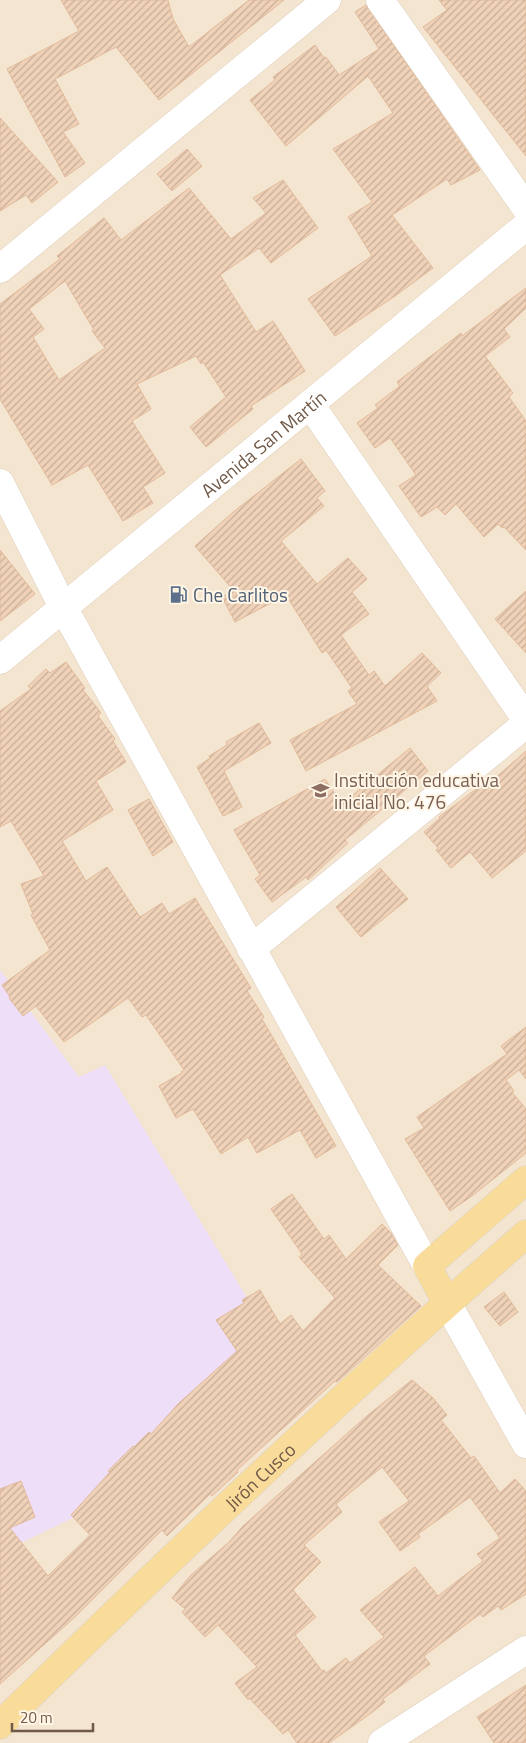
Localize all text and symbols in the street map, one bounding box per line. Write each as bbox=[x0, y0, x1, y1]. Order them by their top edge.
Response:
street label: Avenida San Martín bbox=[194, 382, 332, 504]
place label: Che Carlitos bbox=[193, 580, 288, 609]
fuel station icon: Che Carlitos bbox=[169, 584, 189, 604]
place label: Institución educativa inicial No. 476 bbox=[334, 765, 500, 816]
school or university icon: Institución educativa inicial No. 476 bbox=[310, 780, 330, 800]
street label: Jirón Cusco bbox=[218, 1435, 301, 1516]
scale bar bbox=[12, 1700, 94, 1732]
text: 20 m bbox=[20, 1706, 53, 1729]

